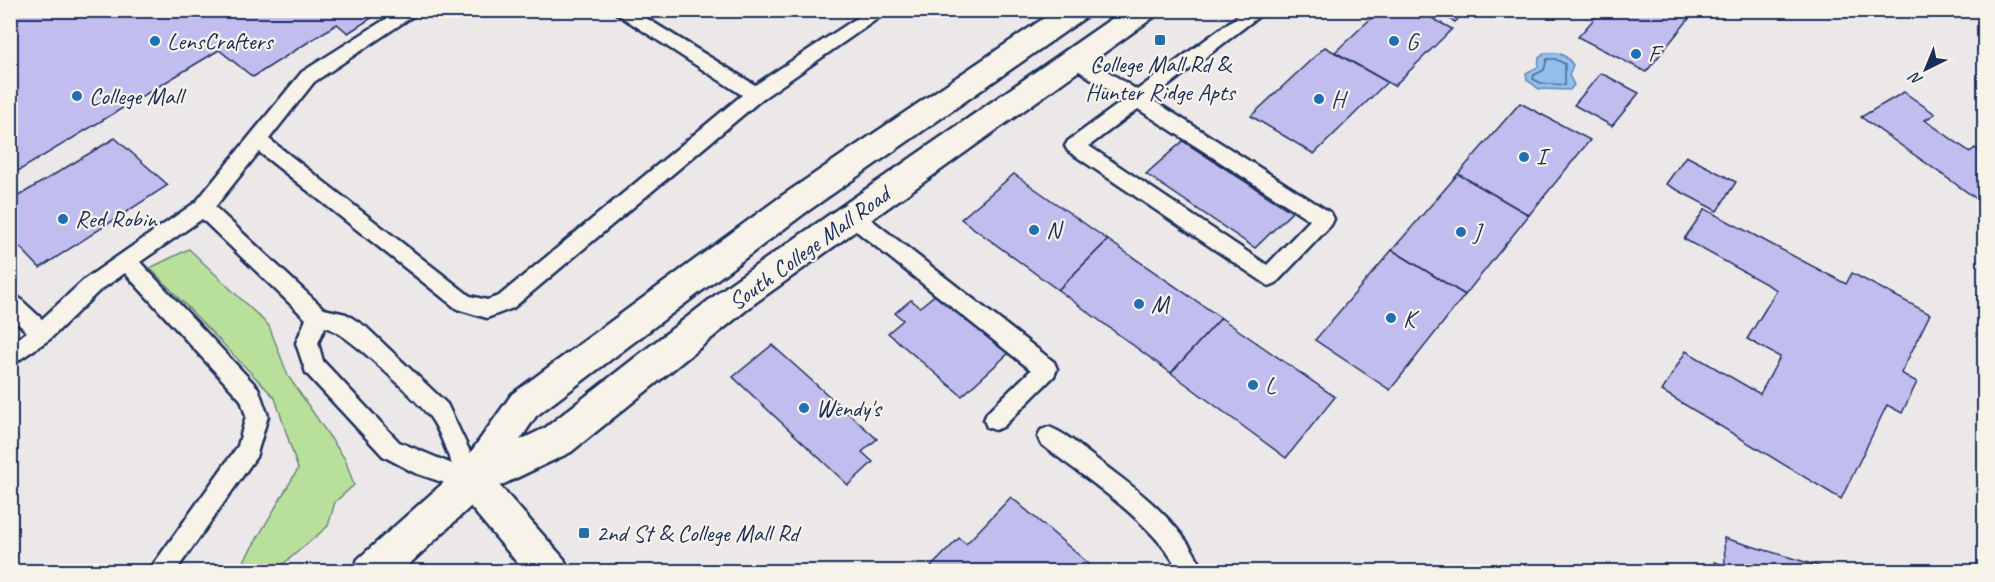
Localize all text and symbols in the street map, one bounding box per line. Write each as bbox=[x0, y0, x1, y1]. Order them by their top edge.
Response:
place label: LensCrafters bbox=[167, 26, 274, 56]
place label: G bbox=[1406, 26, 1420, 56]
marker: College Mall Rd & Hunter Ridge Apts bbox=[1153, 33, 1167, 47]
marker: LensCrafters bbox=[148, 34, 162, 48]
marker: G bbox=[1387, 34, 1401, 48]
place label: F bbox=[1648, 39, 1664, 69]
north arrow bbox=[1896, 39, 1956, 99]
marker: F bbox=[1629, 47, 1643, 61]
place label: College Mall Rd & Hunter Ridge Apts bbox=[1085, 49, 1237, 107]
text: N bbox=[1904, 66, 1927, 90]
place label: College Mall bbox=[89, 81, 187, 111]
place label: H bbox=[1331, 84, 1349, 114]
marker: College Mall bbox=[70, 89, 84, 103]
marker: H bbox=[1312, 92, 1326, 106]
place label: I bbox=[1536, 142, 1551, 172]
marker: I bbox=[1517, 150, 1531, 164]
street label: South College Mall Road bbox=[723, 177, 898, 317]
place label: Red Robin bbox=[75, 204, 158, 234]
marker: Red Robin bbox=[56, 212, 70, 226]
place label: N bbox=[1046, 215, 1064, 245]
place label: J bbox=[1472, 217, 1484, 247]
marker: N bbox=[1027, 223, 1041, 237]
marker: J bbox=[1454, 225, 1468, 239]
place label: M bbox=[1151, 289, 1171, 319]
marker: M bbox=[1132, 297, 1146, 311]
place label: K bbox=[1403, 303, 1420, 333]
marker: K bbox=[1384, 311, 1398, 325]
place label: L bbox=[1265, 370, 1276, 400]
marker: L bbox=[1246, 378, 1260, 392]
place label: Wendy's bbox=[816, 393, 884, 423]
marker: Wendy's bbox=[797, 401, 811, 415]
place label: 2nd St & College Mall Rd bbox=[596, 518, 802, 548]
marker: 2nd St & College Mall Rd bbox=[577, 526, 591, 540]

